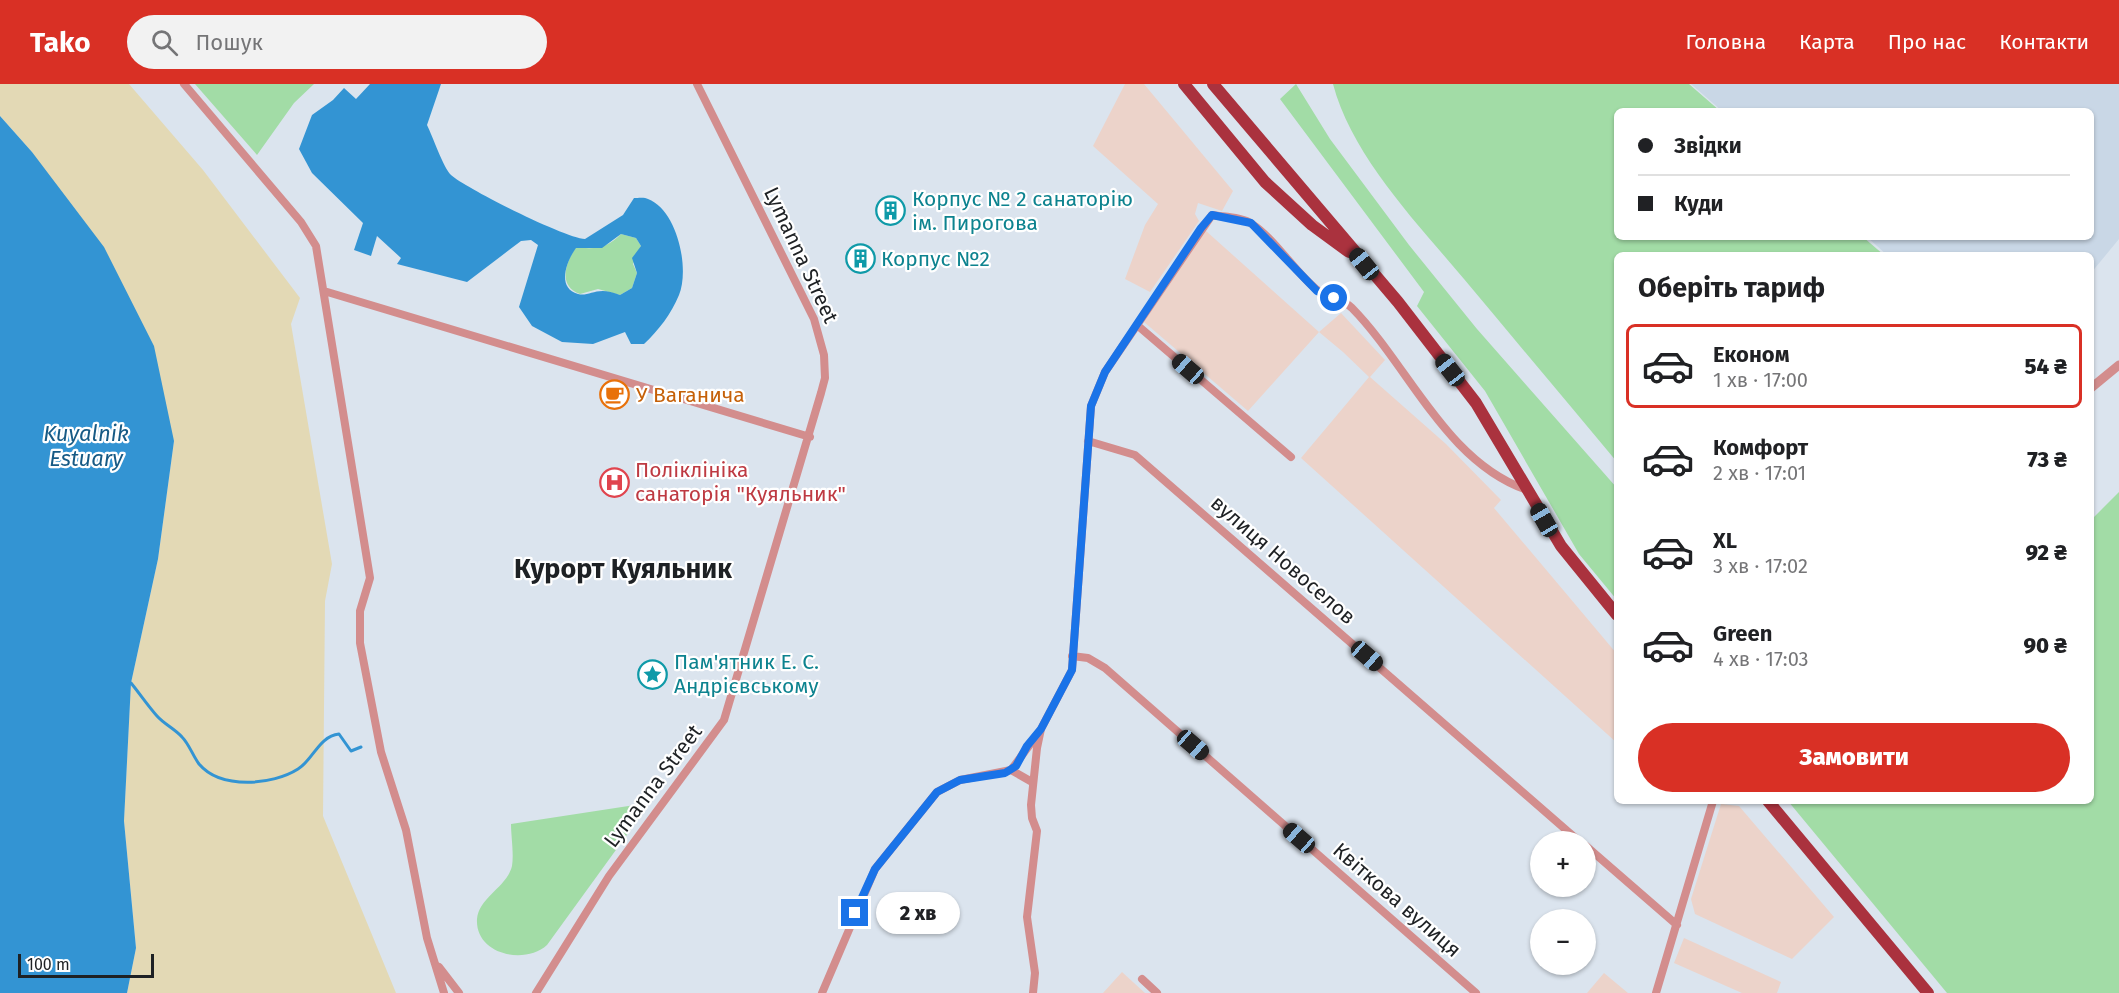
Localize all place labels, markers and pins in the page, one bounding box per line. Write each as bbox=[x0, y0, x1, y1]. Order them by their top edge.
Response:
place label: Корпус № 2 санаторію ім. Пирогова bbox=[912, 186, 1133, 236]
building icon: Корпус № 2 санаторію ім. Пирогова bbox=[875, 195, 907, 227]
building icon: Корпус №2 bbox=[844, 243, 876, 275]
place label: Корпус №2 bbox=[881, 246, 990, 272]
cafe icon: У Ваганича bbox=[599, 379, 631, 411]
place label: У Ваганича bbox=[636, 382, 745, 408]
place label: Поліклініка санаторія "Куяльник" bbox=[635, 457, 846, 507]
hospital icon: Поліклініка санаторія "Куяльник" bbox=[598, 466, 630, 498]
place label: Пам'ятник Е. С. Андрієвському bbox=[674, 649, 819, 699]
place icon: Пам'ятник Е. С. Андрієвському bbox=[637, 658, 669, 690]

